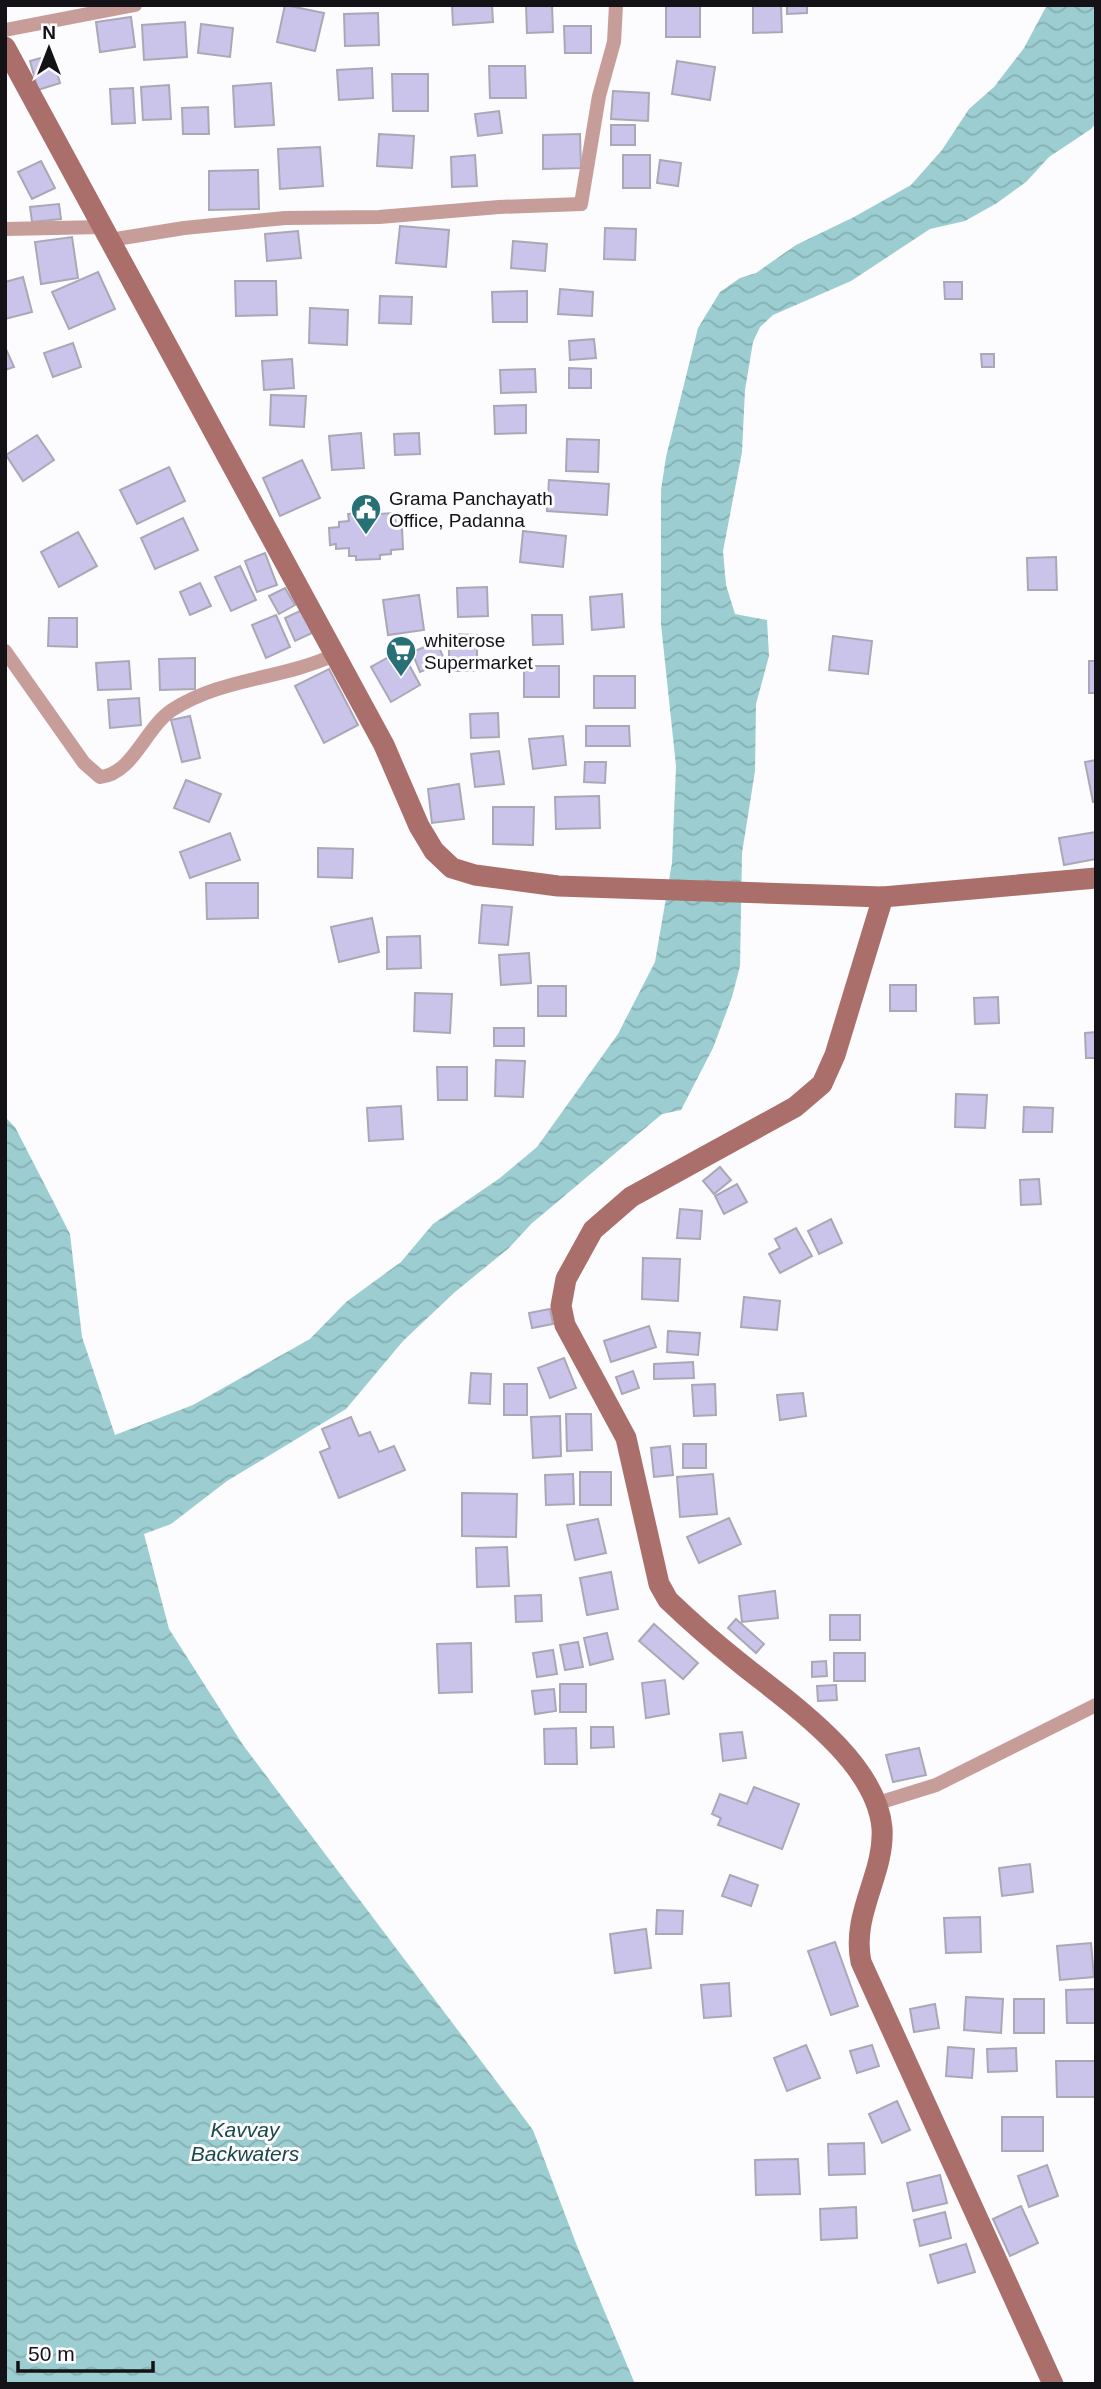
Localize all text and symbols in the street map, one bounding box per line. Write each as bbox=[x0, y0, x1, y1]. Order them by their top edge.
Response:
north arrow bbox=[14, 14, 84, 84]
text: N bbox=[42, 22, 56, 43]
place label: Grama Panchayath Office, Padanna bbox=[389, 488, 553, 531]
public building icon: Grama Panchayath Office, Padanna bbox=[349, 492, 383, 536]
place label: whiterose Supermarket bbox=[423, 630, 533, 673]
supermarket icon: whiterose Supermarket bbox=[384, 634, 418, 678]
water label: Kavvay Backwaters bbox=[191, 2118, 300, 2165]
scale bar bbox=[18, 2330, 152, 2374]
text: 50 m bbox=[28, 2342, 75, 2365]

